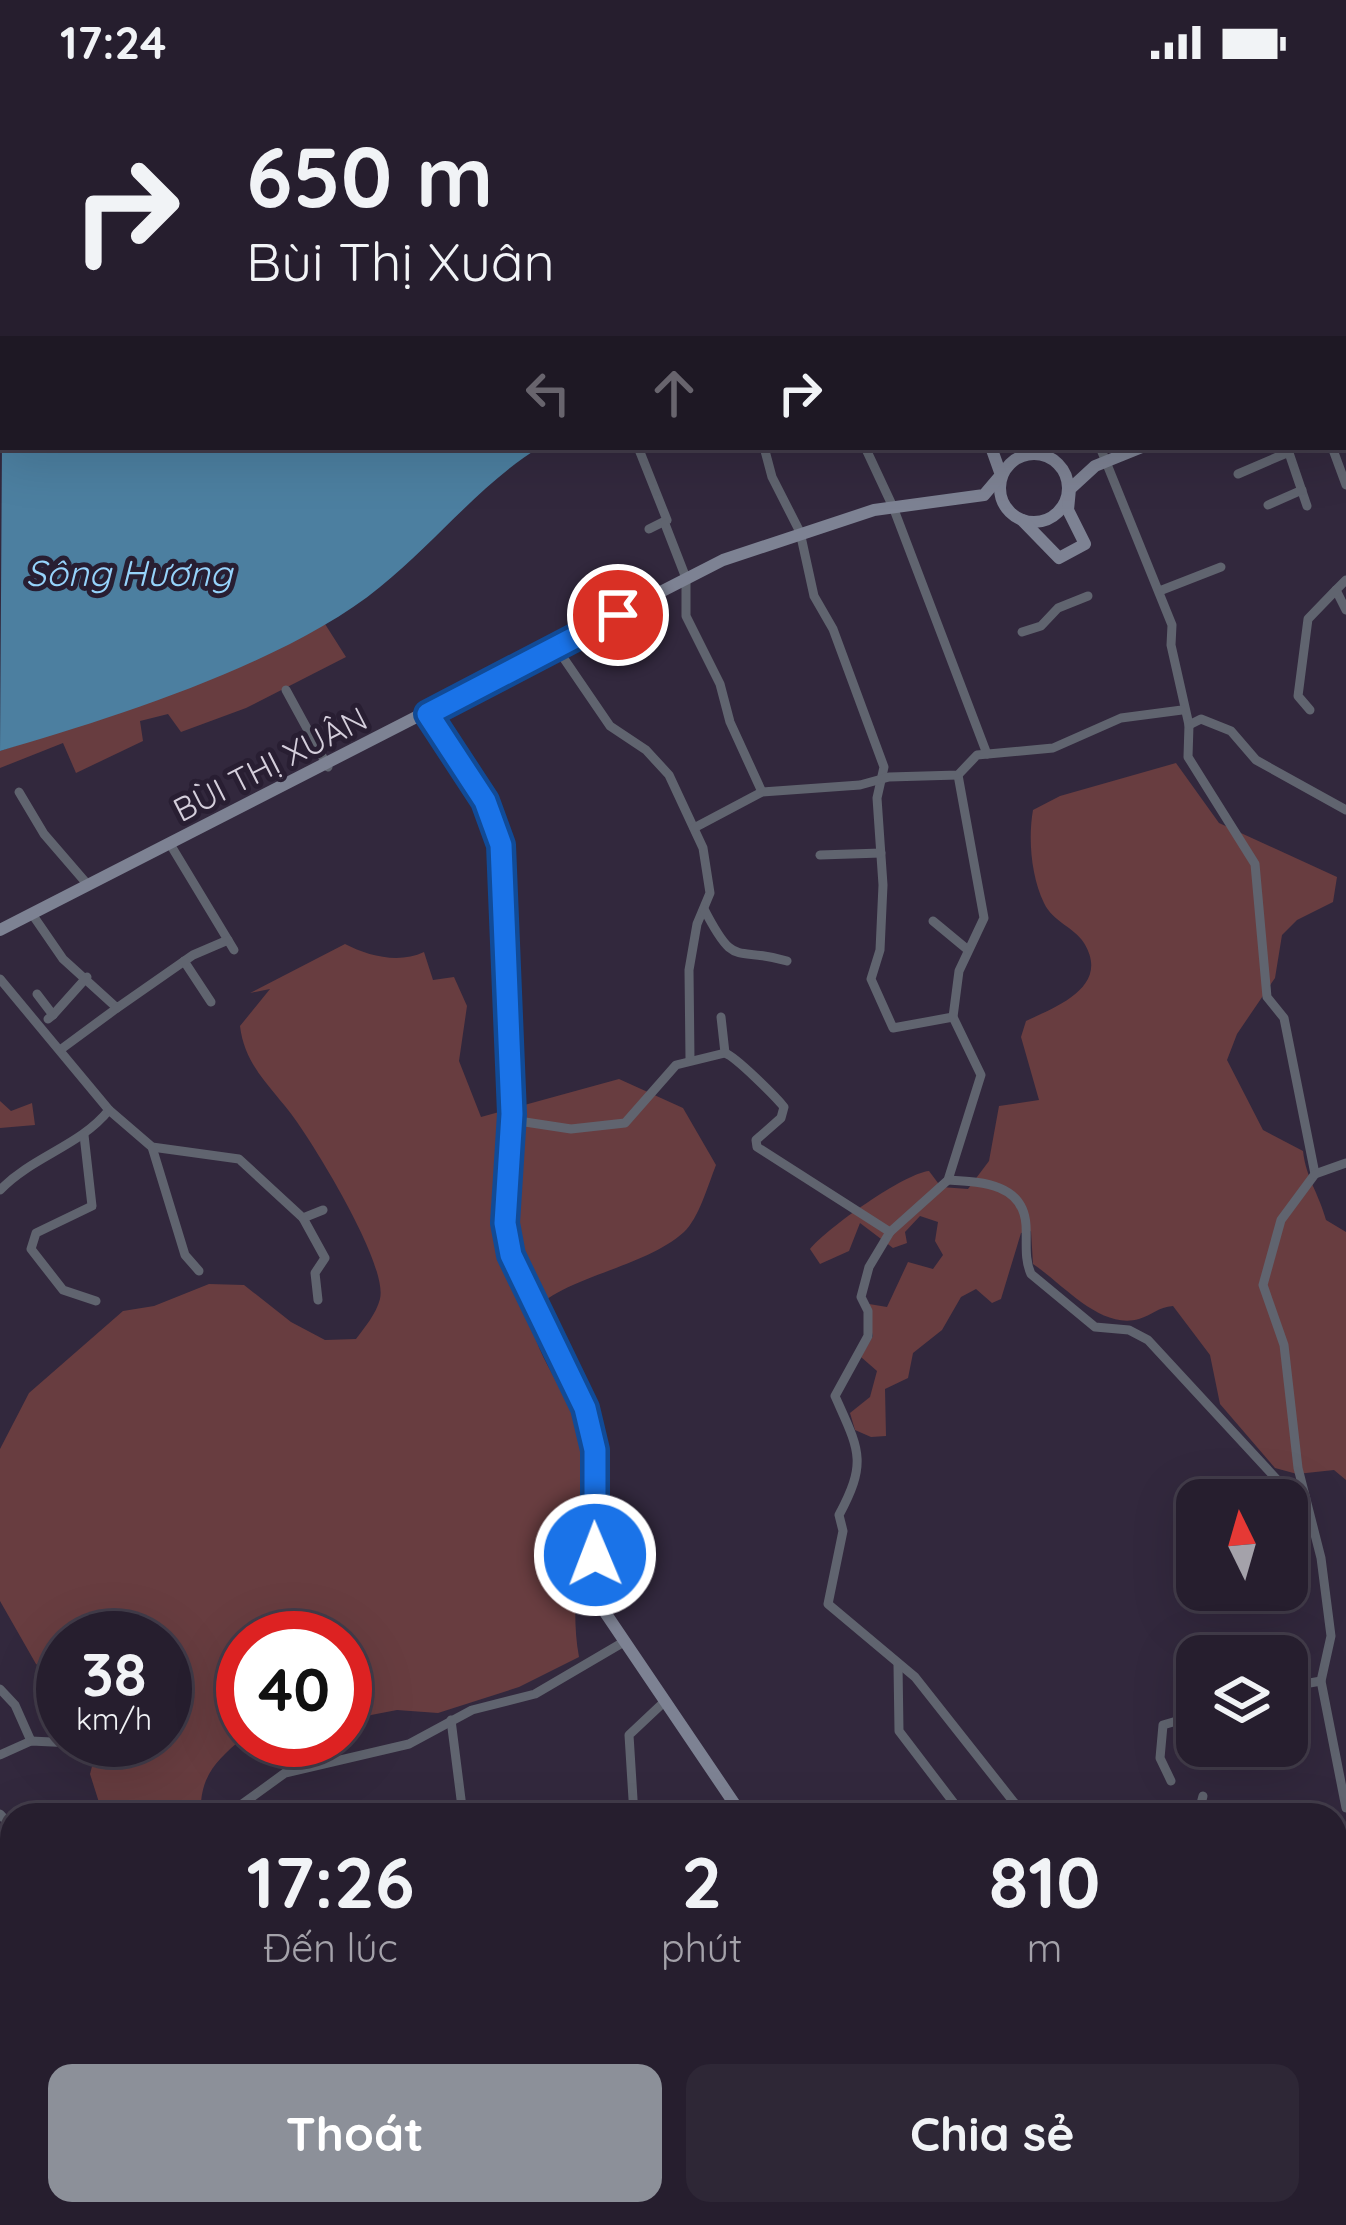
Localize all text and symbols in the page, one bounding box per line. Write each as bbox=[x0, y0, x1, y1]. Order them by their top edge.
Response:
text: 17:24 bbox=[60, 14, 167, 70]
text: 650 m bbox=[246, 123, 493, 228]
icon: right bbox=[48, 132, 204, 288]
text: Bùi Thị Xuân bbox=[246, 227, 555, 295]
icon: left bbox=[515, 360, 581, 426]
icon: ahead bbox=[641, 360, 707, 426]
icon: right bbox=[767, 360, 833, 426]
water label: Sông Hương bbox=[26, 550, 235, 595]
pin bbox=[567, 564, 669, 666]
icon: arrive bbox=[585, 582, 651, 648]
street label: BÙI THỊ XUÂN bbox=[166, 697, 373, 830]
north arrow bbox=[1176, 1479, 1308, 1611]
map controls bbox=[1176, 1479, 1308, 1767]
position arrow bbox=[532, 1492, 658, 1618]
speed limit sign: 40 bbox=[216, 1611, 372, 1767]
button: layers bbox=[1176, 1635, 1308, 1767]
text: 38 bbox=[81, 1636, 147, 1711]
text: km/h bbox=[76, 1700, 152, 1738]
text: 17:26 bbox=[247, 1836, 415, 1926]
text: 2 bbox=[681, 1836, 722, 1926]
text: 810 bbox=[989, 1836, 1100, 1926]
text: Đến lúc bbox=[263, 1923, 398, 1972]
text: phút bbox=[661, 1923, 742, 1972]
text: m bbox=[1027, 1923, 1062, 1972]
button: Thoát bbox=[48, 2064, 662, 2202]
button: Chia sẻ bbox=[686, 2064, 1299, 2202]

